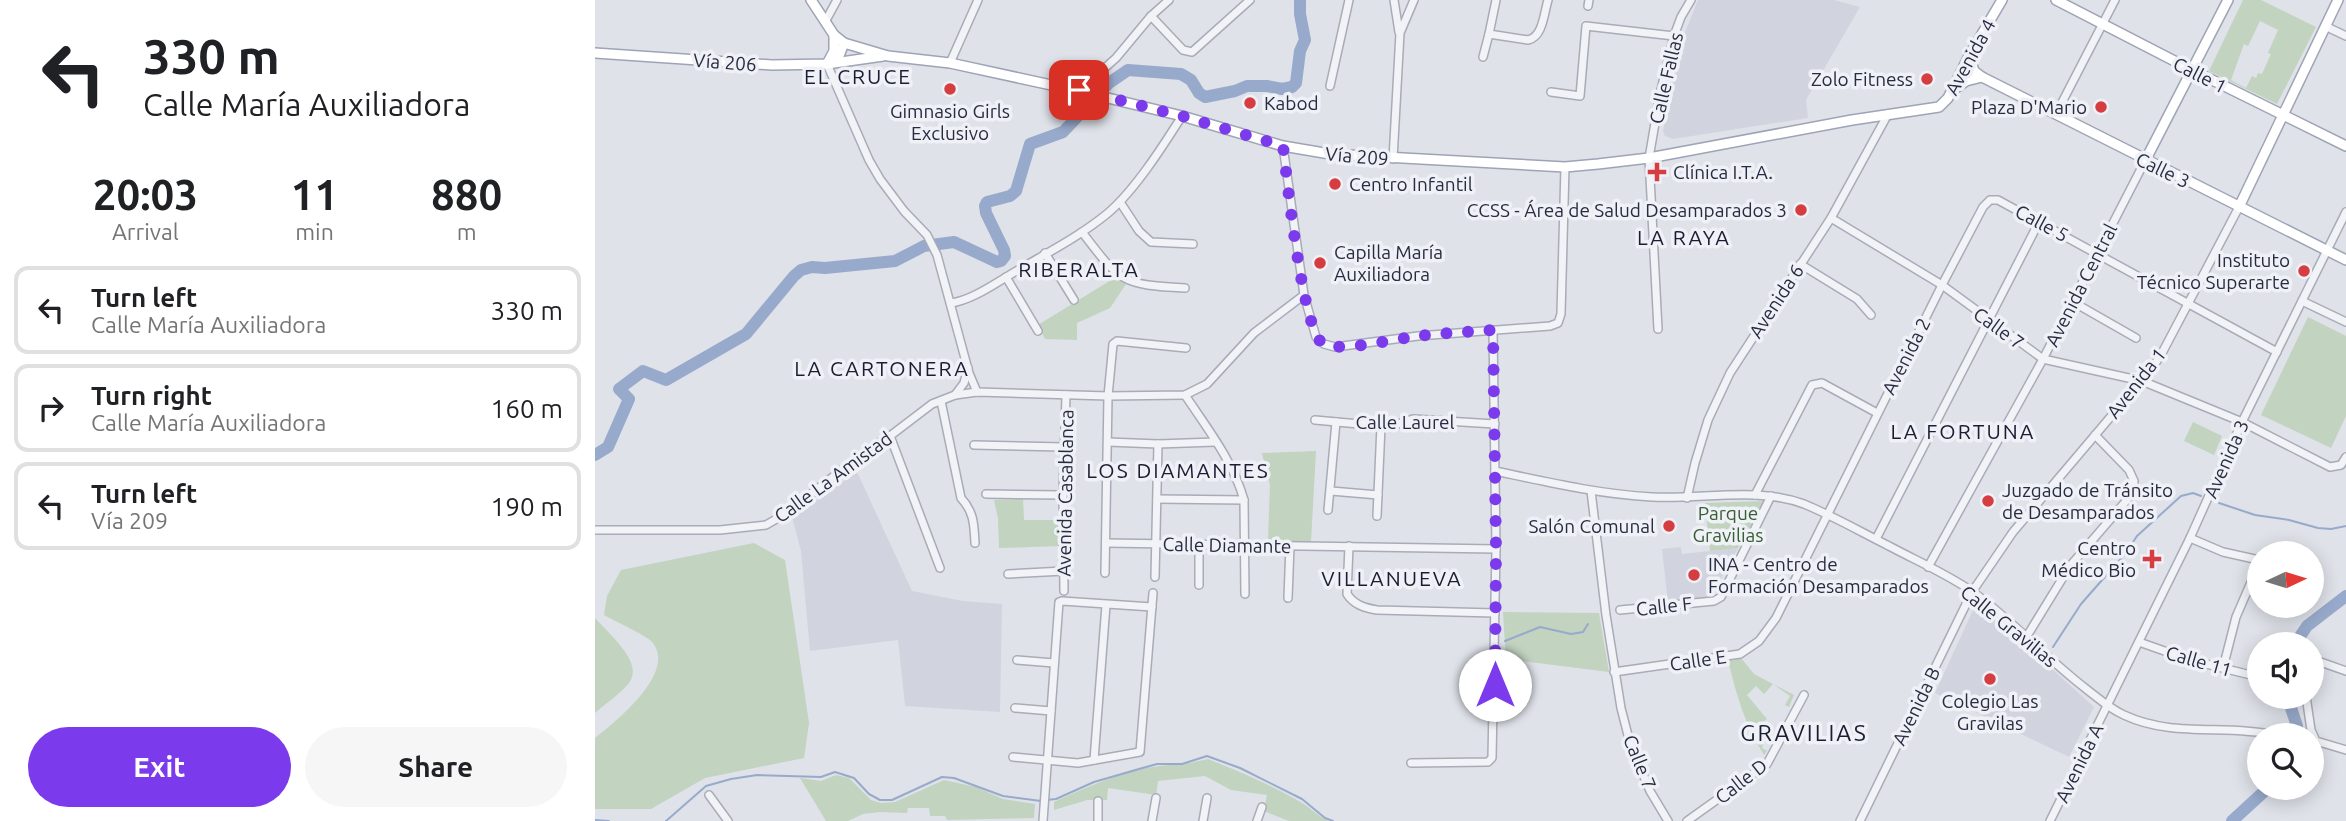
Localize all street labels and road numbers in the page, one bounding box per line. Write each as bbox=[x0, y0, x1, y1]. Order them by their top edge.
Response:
street label: Avenida 4 bbox=[1940, 15, 2000, 99]
street label: Calle Fallas bbox=[1645, 30, 1687, 126]
street label: Vía 206 bbox=[693, 49, 757, 75]
street label: Calle 1 bbox=[2170, 52, 2230, 98]
street label: Vía 209 bbox=[1324, 142, 1390, 170]
street label: Calle 3 bbox=[2133, 148, 2193, 192]
street label: Calle 5 bbox=[2012, 200, 2072, 246]
street label: Avenida Central bbox=[2041, 220, 2121, 350]
street label: Avenida 6 bbox=[1744, 260, 1808, 342]
street label: Calle 7 bbox=[1969, 302, 2029, 354]
street label: Avenida 2 bbox=[1877, 314, 1935, 398]
street label: Avenida 1 bbox=[2102, 343, 2170, 423]
street label: Avenida Casablanca bbox=[1053, 409, 1077, 577]
street label: Calle Laurel bbox=[1355, 411, 1455, 433]
street label: Avenida 3 bbox=[2199, 416, 2253, 502]
street label: Calle La Amistad bbox=[770, 427, 896, 527]
street label: Calle Diamante bbox=[1162, 533, 1292, 557]
street label: Calle Gravilias bbox=[1957, 581, 2061, 671]
street label: Calle F bbox=[1635, 592, 1693, 620]
street label: Calle 11 bbox=[2163, 641, 2235, 681]
street label: Calle E bbox=[1668, 645, 1728, 675]
street label: Avenida B bbox=[1888, 663, 1944, 749]
street label: Avenida A bbox=[2051, 719, 2108, 806]
street label: Calle 7 bbox=[1619, 731, 1661, 793]
street label: Calle D bbox=[1711, 754, 1771, 808]

